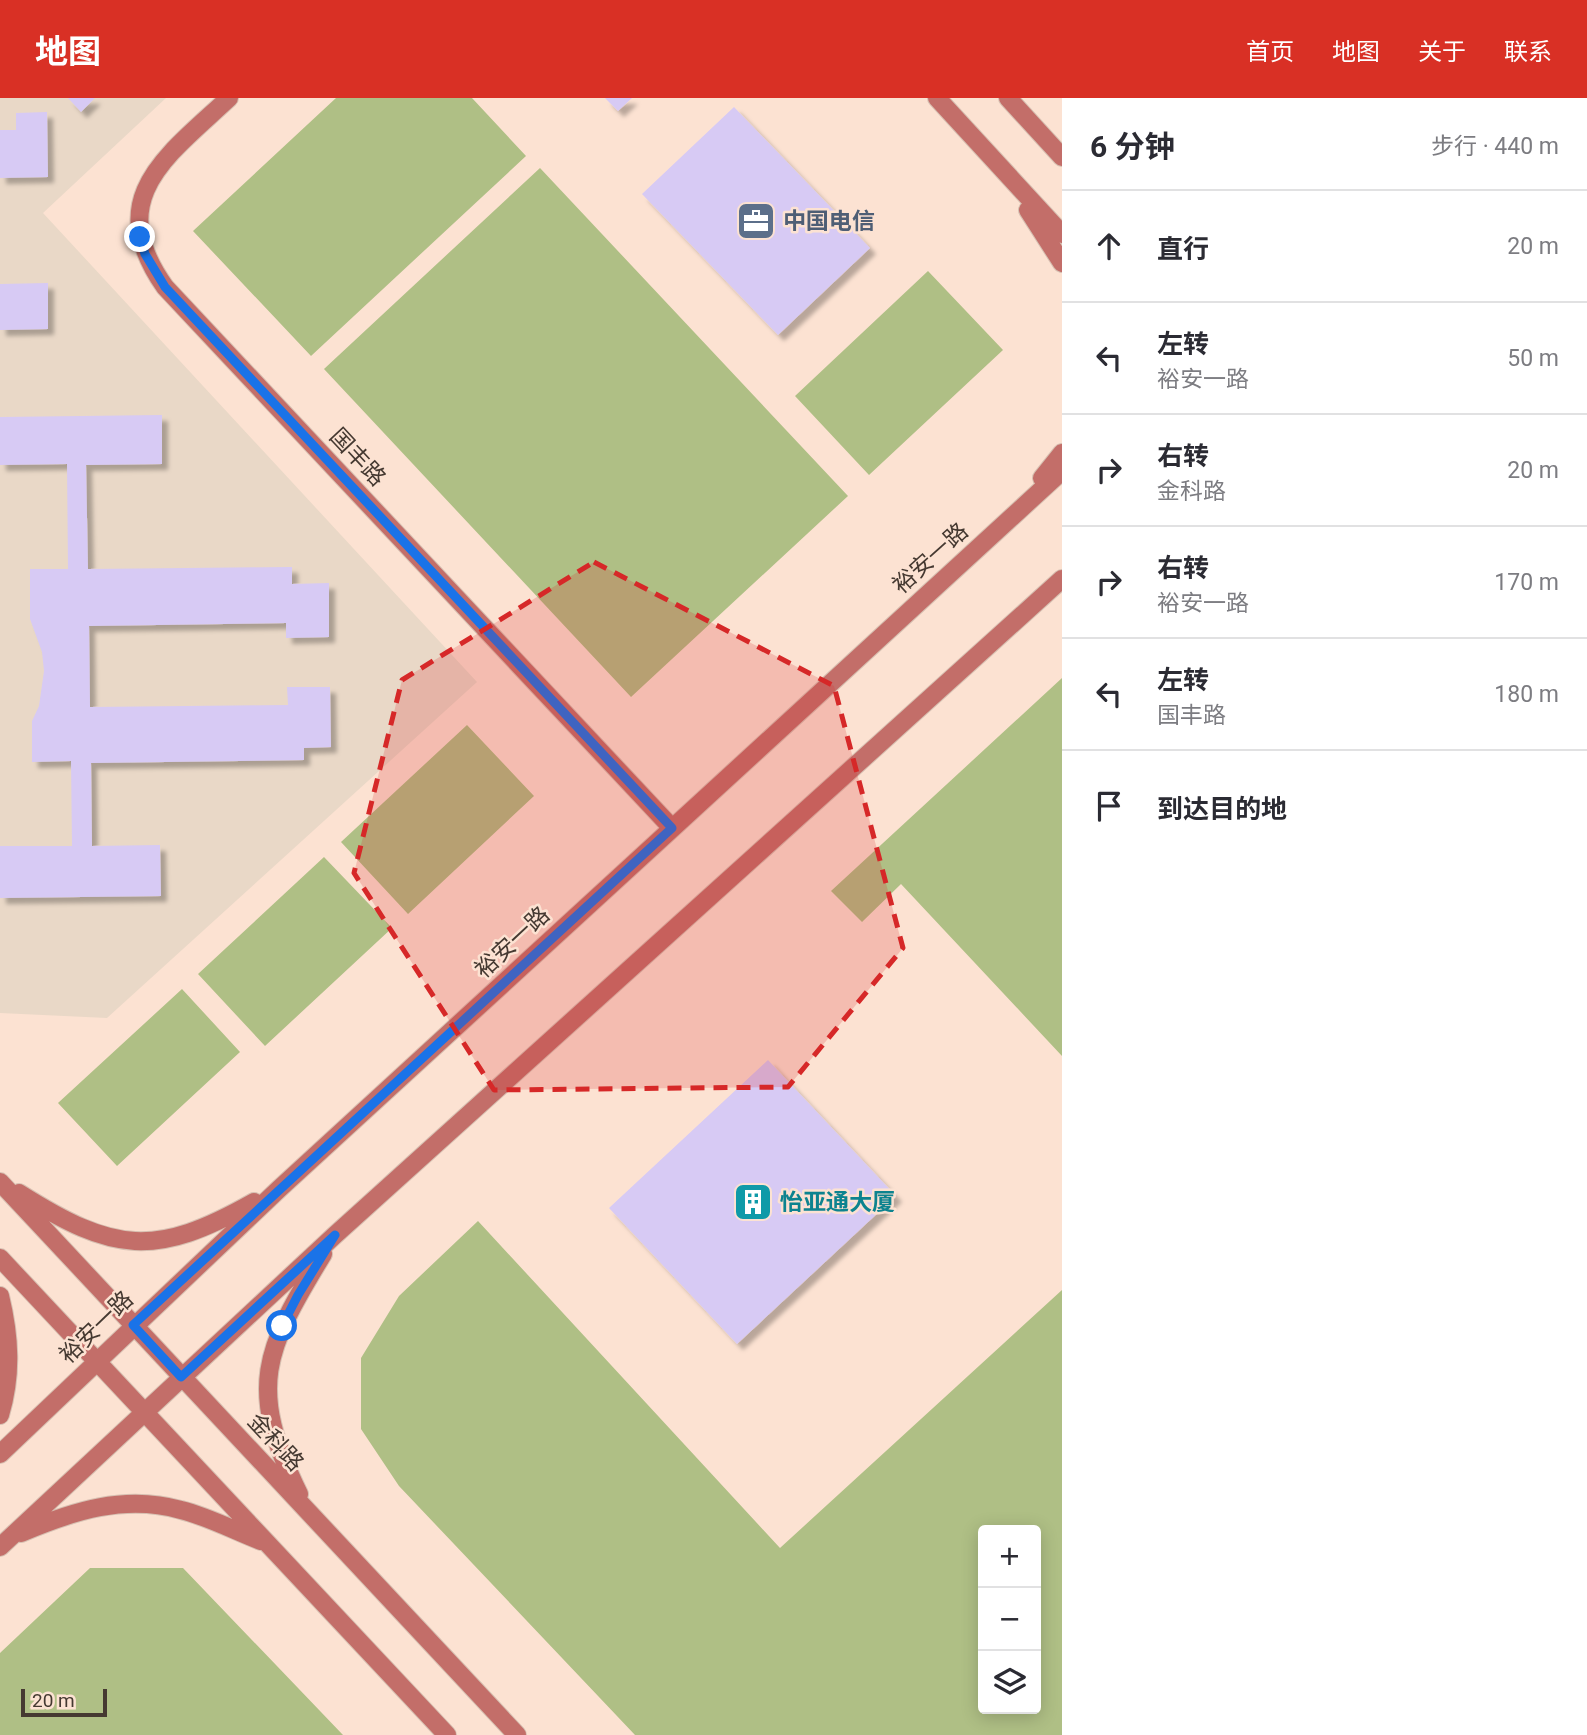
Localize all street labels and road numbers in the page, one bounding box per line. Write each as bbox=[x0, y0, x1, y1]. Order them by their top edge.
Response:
street label: 国丰路 bbox=[324, 423, 391, 492]
street label: 裕安一路 bbox=[887, 518, 974, 599]
street label: 裕安一路 bbox=[469, 901, 555, 984]
street label: 裕安一路 bbox=[54, 1286, 139, 1369]
street label: 金科路 bbox=[242, 1408, 309, 1477]

